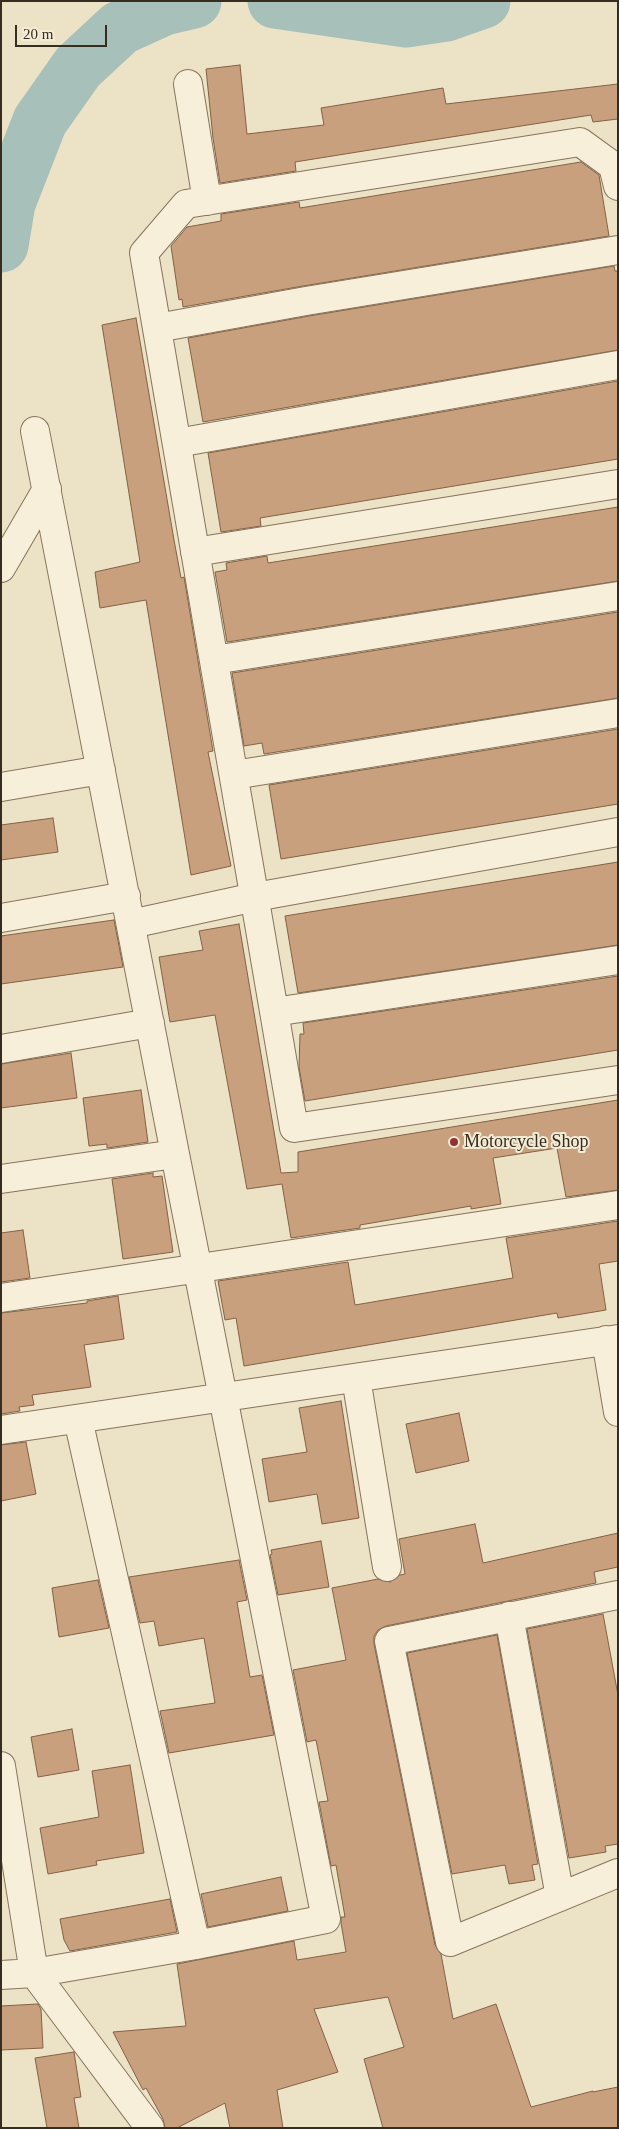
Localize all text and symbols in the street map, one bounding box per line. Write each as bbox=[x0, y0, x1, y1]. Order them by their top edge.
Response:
scale bar bbox=[18, 15, 110, 47]
text: 20 m bbox=[23, 26, 53, 42]
place label: Motorcycle Shop bbox=[464, 1131, 588, 1153]
marker: Motorcycle Shop bbox=[448, 1136, 460, 1148]

